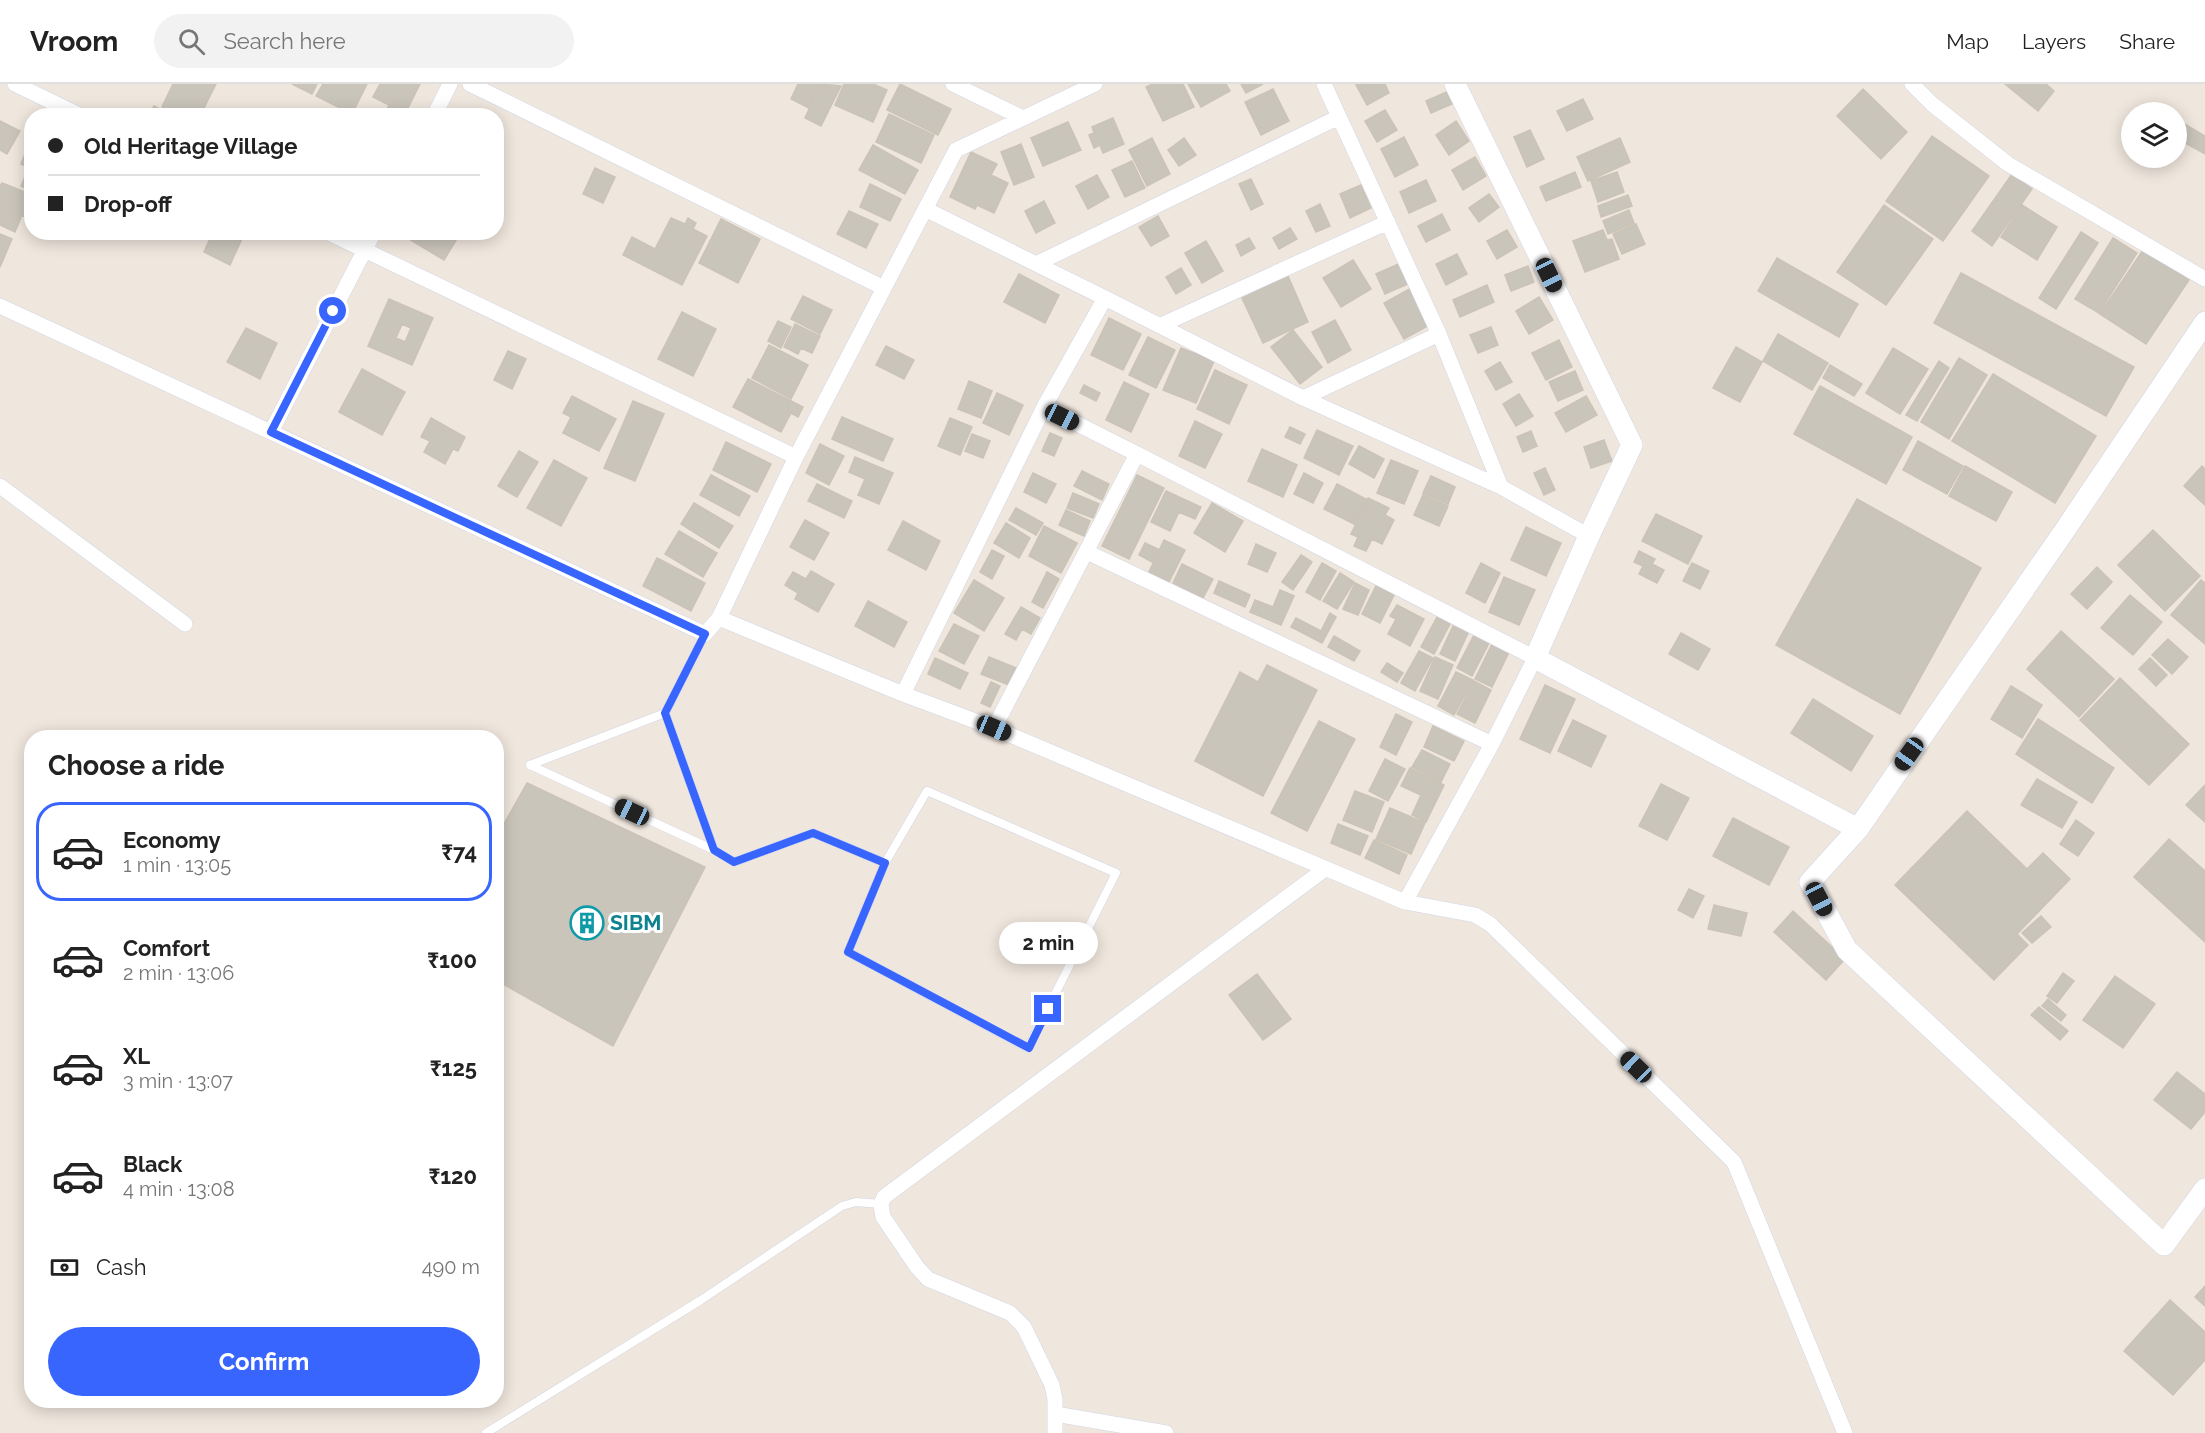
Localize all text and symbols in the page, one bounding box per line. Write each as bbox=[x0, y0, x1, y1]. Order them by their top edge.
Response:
search box bbox=[154, 14, 574, 68]
text: Vroom bbox=[30, 25, 118, 58]
icon: search bbox=[175, 25, 208, 58]
text: Search here bbox=[223, 28, 346, 54]
text: Map bbox=[1946, 29, 1989, 54]
text: Layers bbox=[2022, 29, 2086, 54]
text: Share bbox=[2119, 29, 2175, 54]
map controls bbox=[2121, 102, 2187, 168]
button: layers bbox=[2121, 102, 2187, 168]
text: Old Heritage Village bbox=[84, 133, 298, 159]
text: Drop-off bbox=[84, 191, 172, 217]
car bbox=[1533, 255, 1565, 295]
route start bbox=[319, 297, 346, 324]
car bbox=[1042, 401, 1082, 433]
car bbox=[974, 713, 1014, 743]
car bbox=[1891, 734, 1927, 774]
text: Choose a ride bbox=[48, 750, 224, 781]
car bbox=[612, 796, 652, 828]
icon: car bbox=[51, 825, 105, 879]
text: Economy bbox=[123, 827, 221, 853]
text: ₹74 bbox=[441, 839, 477, 865]
text: 1 min · 13:05 bbox=[123, 853, 231, 877]
car bbox=[1803, 879, 1835, 919]
building icon: SIBM bbox=[569, 905, 605, 941]
place label: SIBM bbox=[610, 910, 661, 935]
callout: 2 min bbox=[998, 922, 1098, 964]
text: 2 min bbox=[1023, 931, 1074, 955]
icon: car bbox=[51, 933, 105, 987]
text: Comfort bbox=[123, 935, 210, 961]
text: ₹100 bbox=[427, 947, 477, 973]
text: 2 min · 13:06 bbox=[123, 961, 234, 985]
route end bbox=[1034, 995, 1061, 1022]
icon: car bbox=[51, 1041, 105, 1095]
text: XL bbox=[123, 1043, 150, 1069]
car bbox=[1617, 1048, 1655, 1086]
text: ₹125 bbox=[430, 1055, 477, 1081]
text: 3 min · 13:07 bbox=[123, 1069, 233, 1093]
icon: car bbox=[51, 1149, 105, 1203]
text: Black bbox=[123, 1151, 182, 1177]
text: ₹120 bbox=[428, 1163, 477, 1189]
text: 4 min · 13:08 bbox=[123, 1177, 235, 1201]
icon: cash bbox=[48, 1251, 81, 1284]
text: Cash bbox=[96, 1254, 147, 1280]
text: 490 m bbox=[422, 1255, 480, 1279]
button: Confirm bbox=[48, 1327, 480, 1396]

